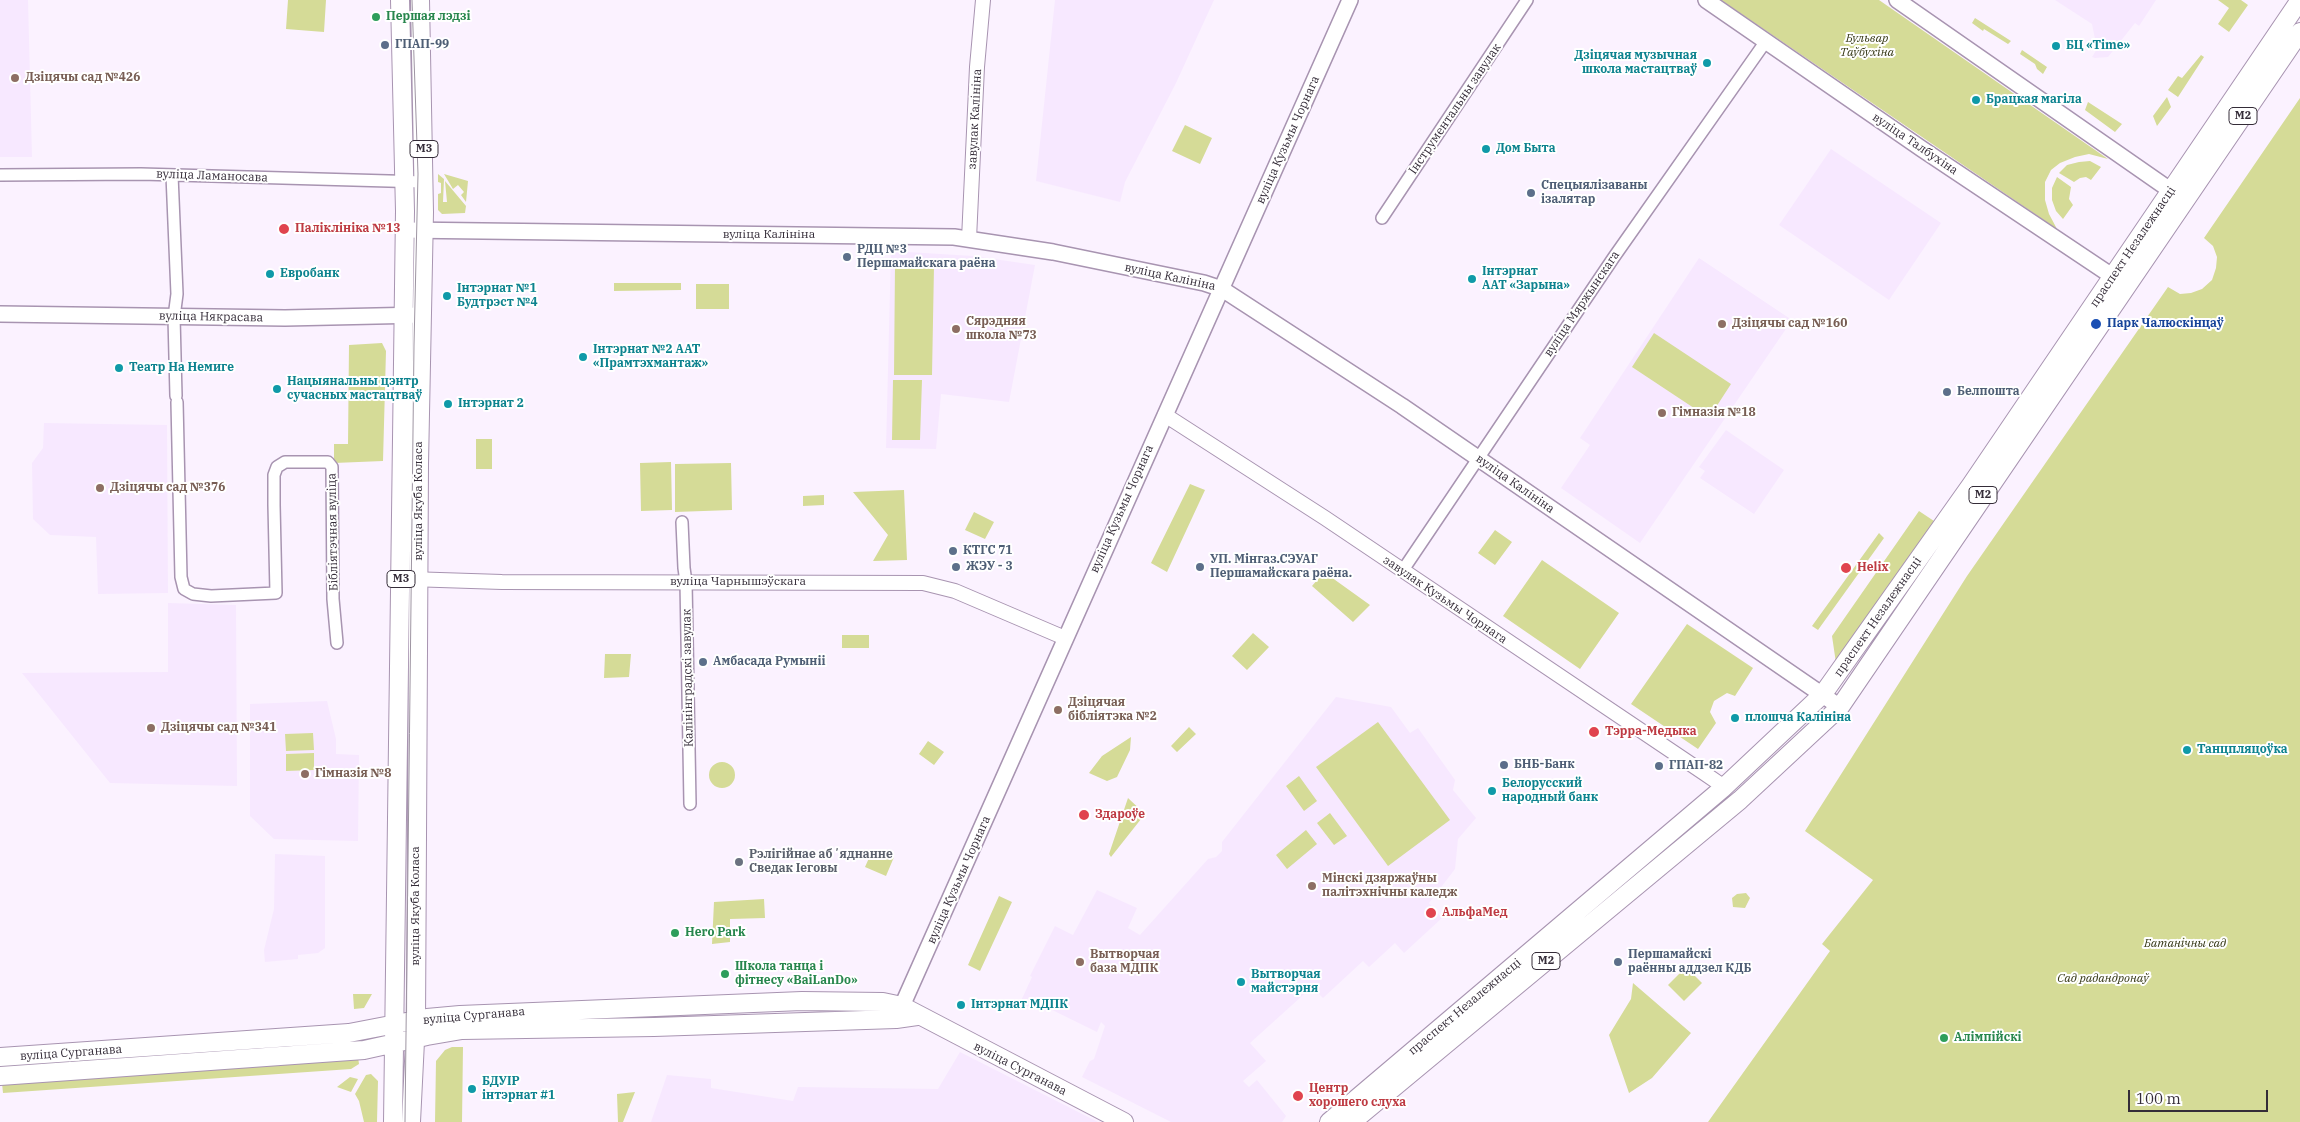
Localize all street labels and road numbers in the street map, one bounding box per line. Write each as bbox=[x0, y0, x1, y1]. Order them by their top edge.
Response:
street label: Інструментальны завулак bbox=[1406, 41, 1504, 177]
street label: завулак Калініна bbox=[965, 68, 985, 170]
street label: вуліца Кузьмы Чорнага bbox=[1253, 74, 1323, 206]
road number: М2 bbox=[2229, 108, 2257, 124]
street label: вуліца Талбухіна bbox=[1870, 110, 1960, 178]
road number: М3 bbox=[410, 140, 438, 158]
street label: вуліца Ламаносава bbox=[156, 167, 268, 185]
street label: праспект Незалежнасці bbox=[2087, 184, 2179, 310]
street label: вуліца Калініна bbox=[723, 228, 815, 242]
street label: вуліца Мяржынскага bbox=[1541, 248, 1623, 360]
street label: вуліца Калініна bbox=[1123, 260, 1217, 294]
street label: вуліца Някрасава bbox=[159, 309, 263, 325]
street label: вуліца Якуба Коласа bbox=[412, 441, 426, 561]
street label: вуліца Кузьмы Чорнага bbox=[1087, 443, 1157, 575]
street label: вуліца Калініна bbox=[1473, 452, 1557, 516]
street label: Бібліятэчная вуліца bbox=[325, 473, 341, 591]
road number: М2 bbox=[1969, 486, 1997, 504]
street label: завулак Кузьмы Чорнага bbox=[1380, 553, 1510, 647]
street label: праспект Незалежнасці bbox=[1831, 554, 1925, 680]
road number: М3 bbox=[387, 570, 415, 588]
street label: вуліца Чарнышэўскага bbox=[670, 575, 806, 589]
street label: Калінінградскі завулак bbox=[680, 609, 696, 747]
street label: вуліца Кузьмы Чорнага bbox=[924, 814, 994, 946]
street label: вуліца Якуба Коласа bbox=[409, 846, 423, 966]
road number: М2 bbox=[1532, 952, 1560, 969]
street label: праспект Незалежнасці bbox=[1406, 956, 1524, 1058]
street label: вуліца Сурганава bbox=[422, 1004, 526, 1028]
street label: вуліца Сурганава bbox=[971, 1039, 1069, 1099]
street label: вуліца Сурганава bbox=[19, 1042, 123, 1064]

